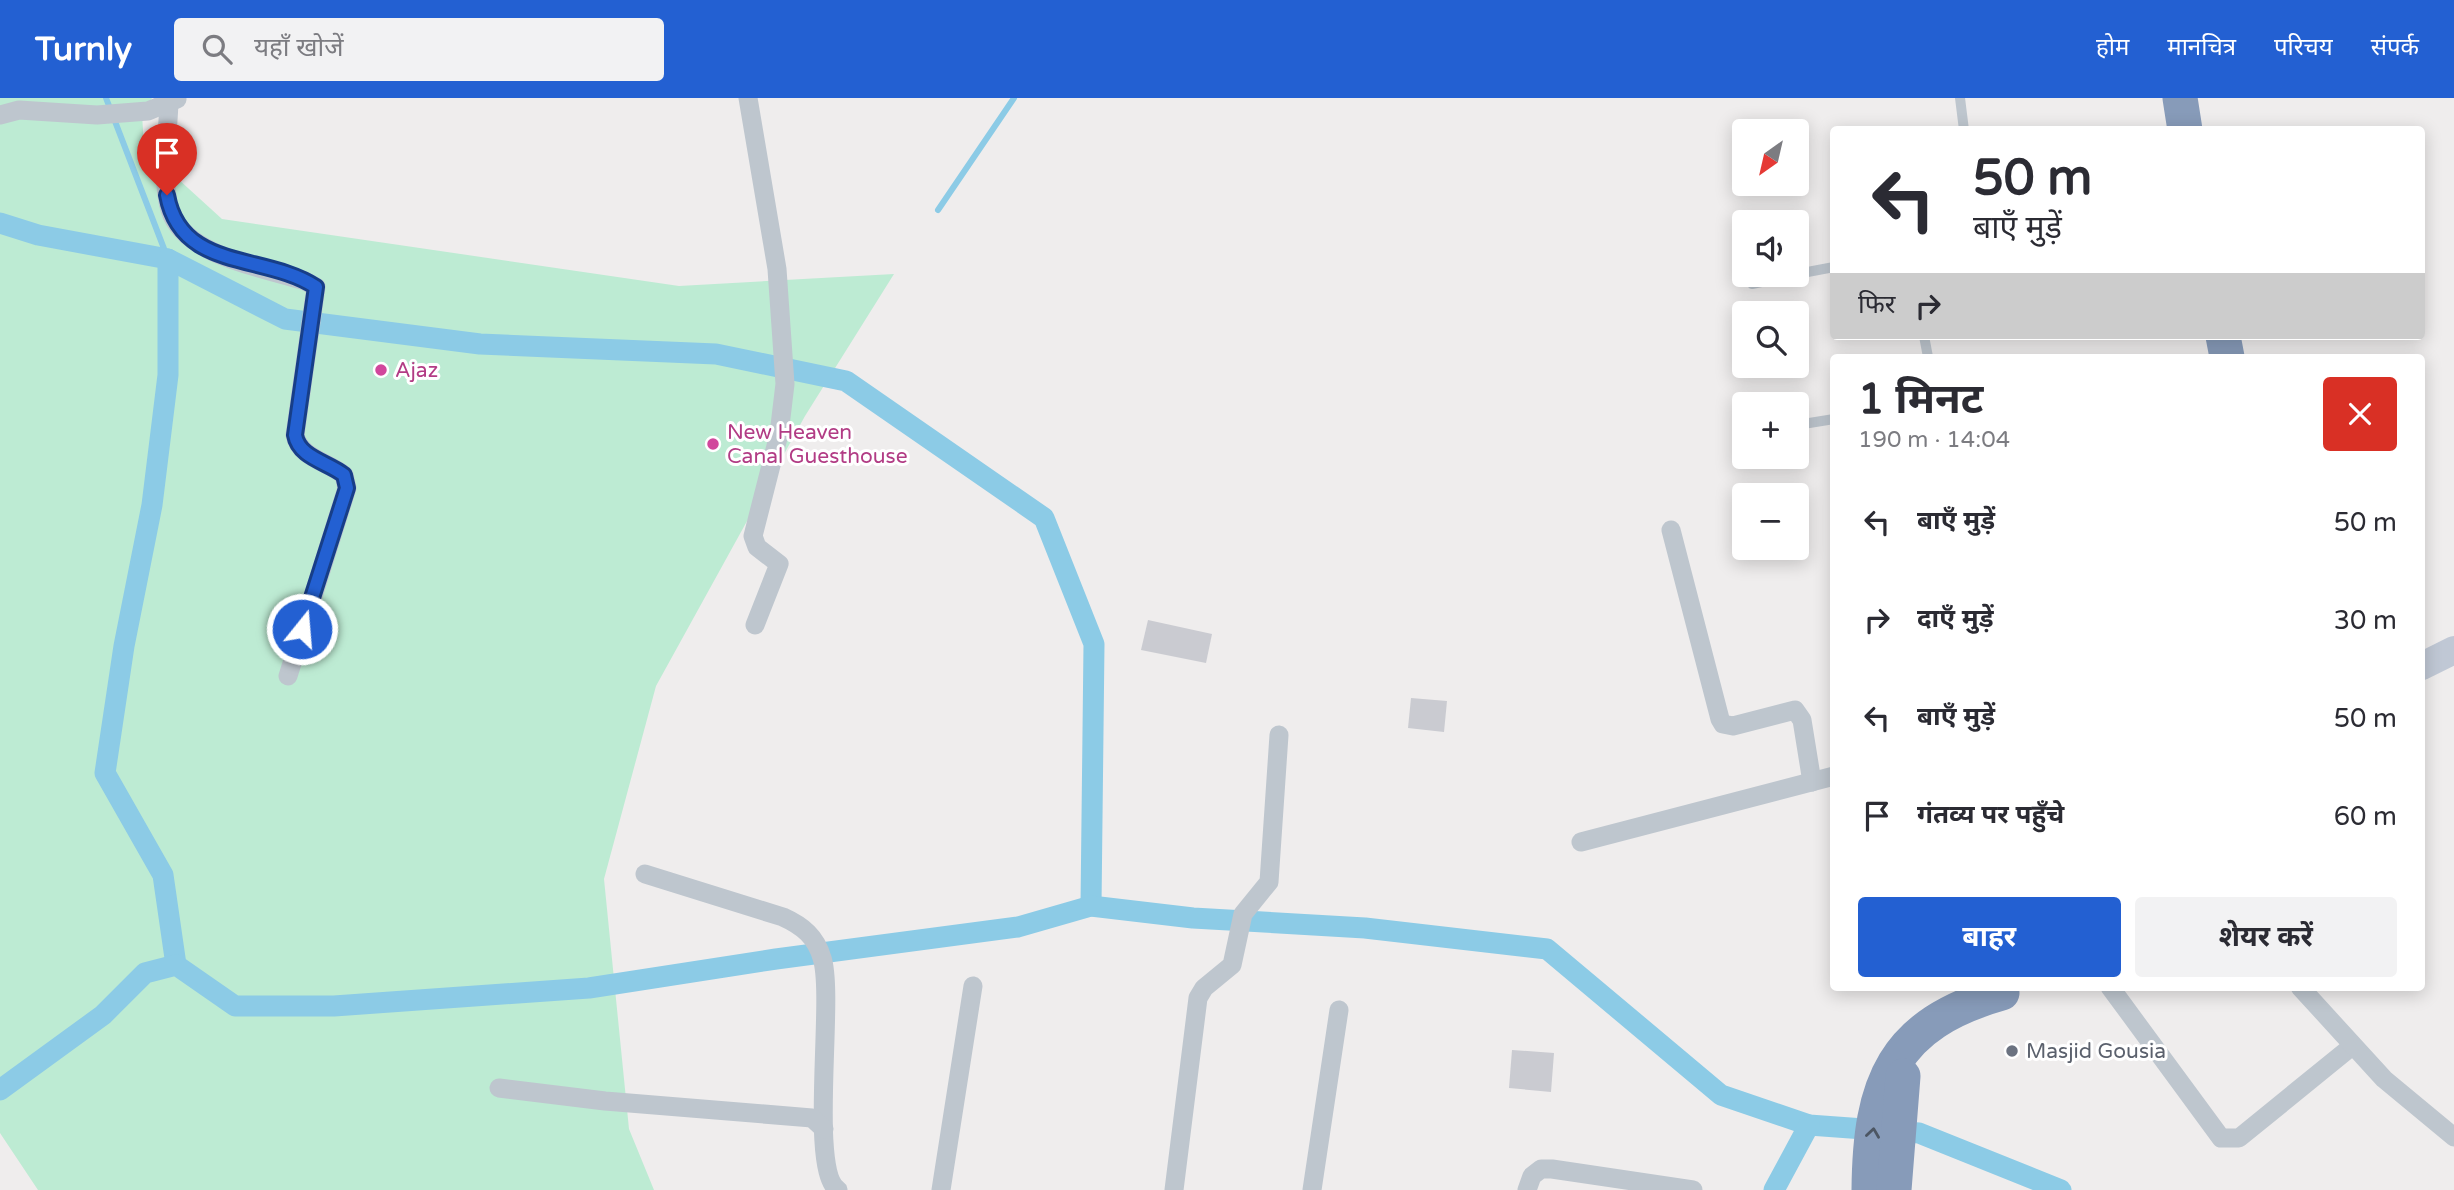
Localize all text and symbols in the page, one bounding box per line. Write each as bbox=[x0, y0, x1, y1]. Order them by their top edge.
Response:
search box bbox=[174, 18, 664, 81]
text: Turnly bbox=[35, 30, 132, 69]
icon: search bbox=[198, 30, 236, 68]
text: यहाँ खोजें bbox=[254, 32, 344, 63]
text: होम bbox=[2096, 33, 2129, 62]
text: मानचित्र bbox=[2167, 33, 2236, 62]
text: परिचय bbox=[2274, 33, 2333, 62]
text: संपर्क bbox=[2371, 33, 2419, 62]
north arrow bbox=[1732, 119, 1810, 196]
map controls bbox=[1732, 119, 1809, 560]
pin bbox=[137, 123, 197, 195]
icon: arrive bbox=[148, 134, 186, 172]
text: 50 m bbox=[1973, 149, 2092, 208]
icon: left bbox=[1858, 154, 1949, 245]
text: बाएँ मुड़ें bbox=[1973, 209, 2062, 247]
button: sound bbox=[1732, 210, 1809, 287]
icon: right bbox=[1909, 287, 1947, 325]
text: फिर bbox=[1858, 289, 1895, 320]
button: search bbox=[1732, 301, 1809, 378]
place label: Ajaz bbox=[395, 358, 438, 383]
marker: Ajaz bbox=[373, 362, 389, 378]
text: 1 मिनट bbox=[1858, 374, 1983, 425]
button: close bbox=[2323, 377, 2397, 451]
button: + bbox=[1732, 392, 1809, 469]
place label: New Heaven Canal Guesthouse bbox=[727, 420, 908, 469]
text: 190 m · 14:04 bbox=[1858, 426, 2010, 454]
marker: New Heaven Canal Guesthouse bbox=[705, 436, 721, 452]
button: − bbox=[1732, 483, 1809, 560]
icon: left bbox=[1858, 503, 1896, 541]
text: बाएँ मुड़ें bbox=[1917, 505, 1995, 536]
text: 50 m bbox=[2334, 507, 2397, 538]
position arrow bbox=[265, 592, 339, 666]
icon: right bbox=[1858, 601, 1896, 639]
text: दाएँ मुड़ें bbox=[1917, 603, 1994, 634]
text: 30 m bbox=[2334, 605, 2397, 636]
icon: left bbox=[1858, 699, 1896, 737]
text: बाएँ मुड़ें bbox=[1917, 701, 1995, 732]
text: 50 m bbox=[2334, 703, 2397, 734]
icon: arrive bbox=[1858, 797, 1896, 835]
text: गंतव्य पर पहुँचे bbox=[1917, 799, 2064, 830]
text: 60 m bbox=[2334, 801, 2397, 832]
button: बाहर bbox=[1858, 897, 2121, 977]
button: शेयर करें bbox=[2135, 897, 2397, 977]
place label: Masjid Gousia bbox=[2026, 1039, 2166, 1064]
marker: Masjid Gousia bbox=[2004, 1043, 2020, 1059]
one-way arrow bbox=[1865, 1127, 1880, 1139]

